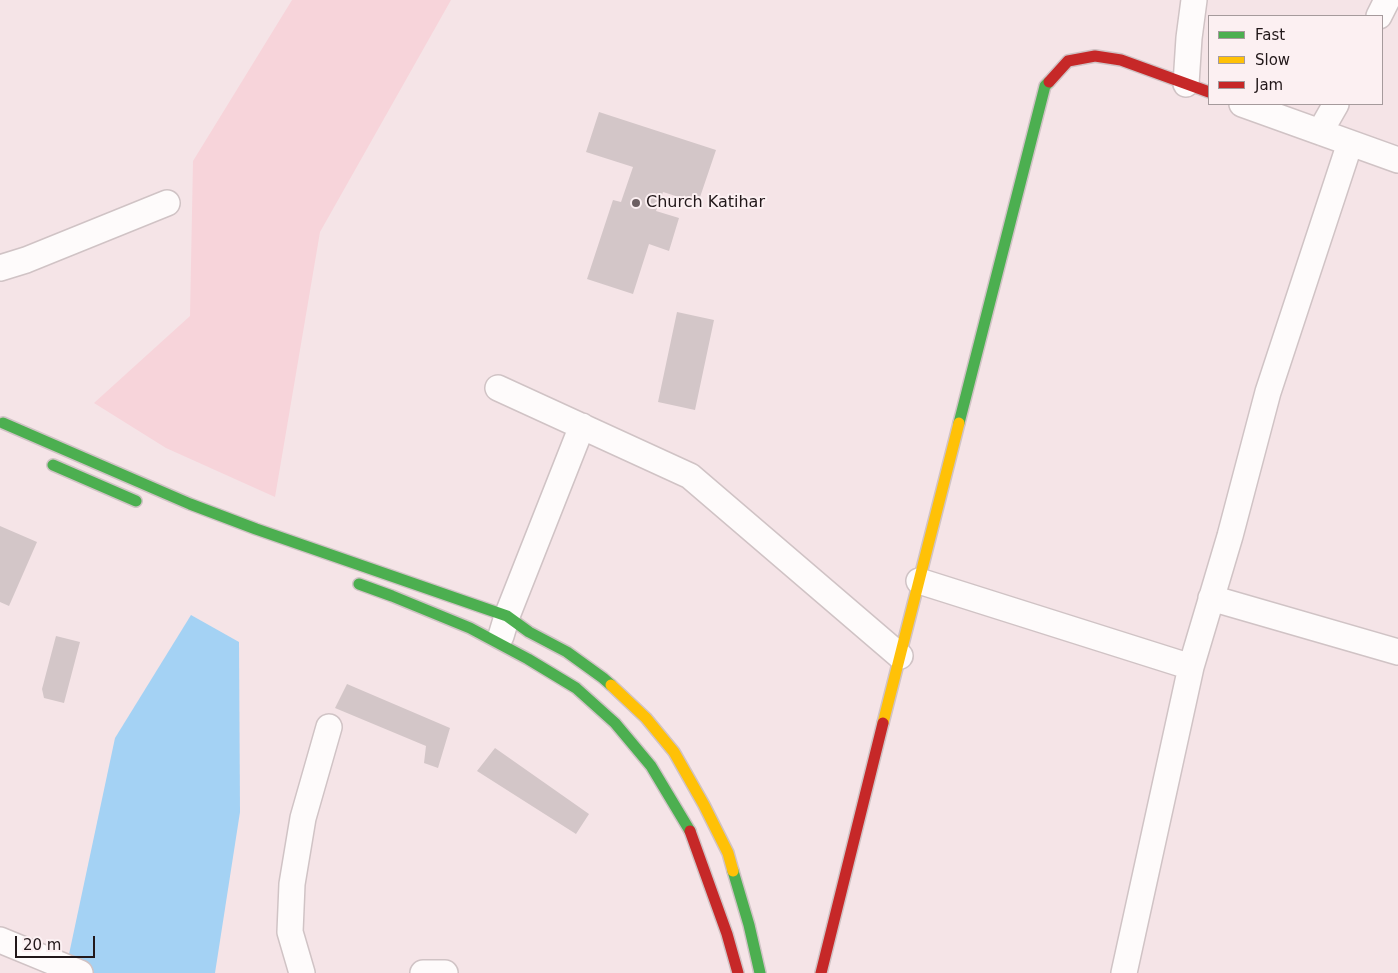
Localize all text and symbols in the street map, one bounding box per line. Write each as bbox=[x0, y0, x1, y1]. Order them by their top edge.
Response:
legend bbox=[1208, 15, 1383, 105]
text: Fast bbox=[1255, 26, 1285, 44]
text: Slow bbox=[1255, 51, 1290, 69]
text: Jam bbox=[1255, 76, 1283, 94]
place label: Church Katihar bbox=[646, 193, 765, 213]
marker: Church Katihar bbox=[630, 197, 642, 209]
scale bar bbox=[18, 926, 98, 958]
text: 20 m bbox=[23, 936, 61, 954]

